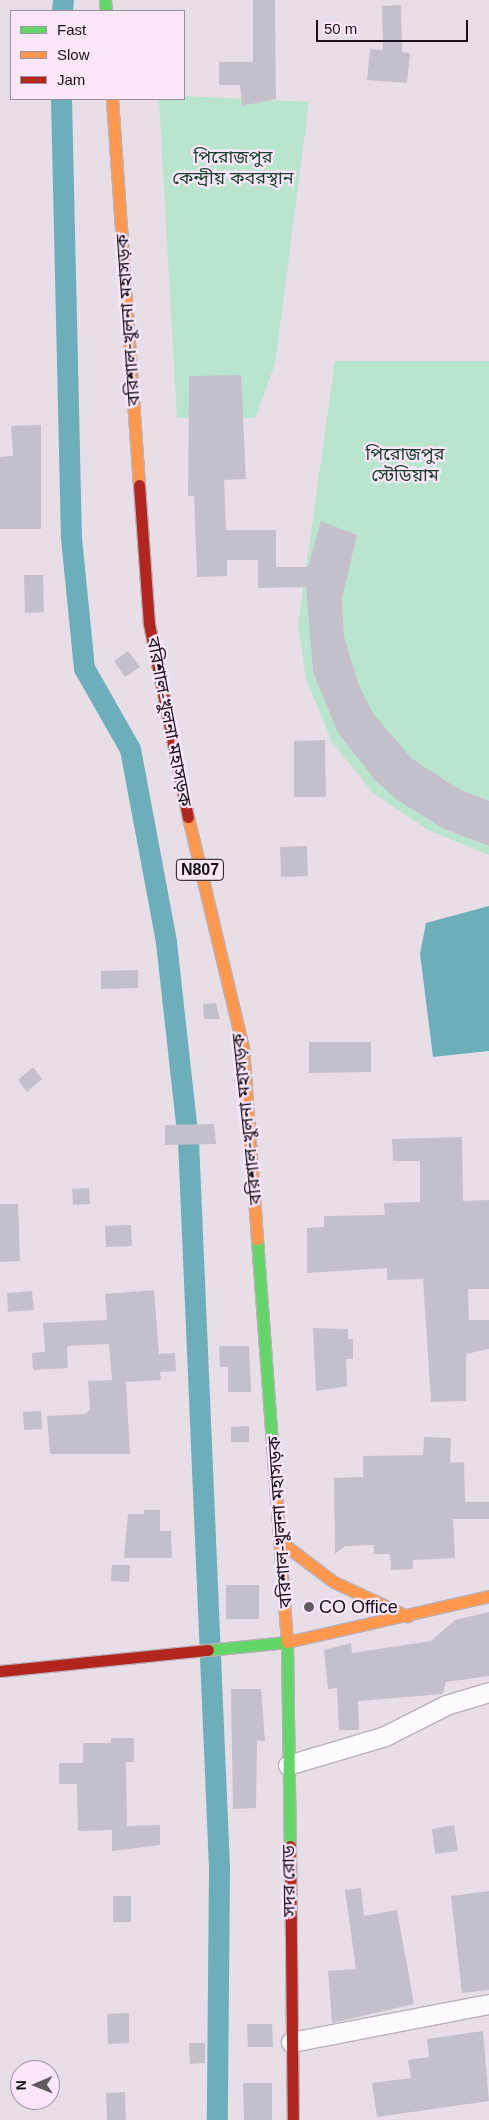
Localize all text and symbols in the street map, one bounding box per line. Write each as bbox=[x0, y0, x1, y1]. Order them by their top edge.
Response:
legend bbox=[10, 10, 185, 100]
scale bar bbox=[319, 10, 472, 42]
text: 50 m bbox=[324, 20, 357, 37]
text: Fast bbox=[57, 21, 86, 38]
text: Slow bbox=[57, 46, 90, 63]
text: Jam bbox=[57, 71, 85, 88]
park label: পিরোজপুর কেন্দ্রীয় কবরস্থান bbox=[172, 147, 294, 190]
street label: বরিশাল-খুলনা মহাসড়ক bbox=[111, 233, 145, 407]
park label: পিরোজপুর স্টেডিয়াম bbox=[366, 444, 444, 486]
street label: বরিশাল-খুলনা মহাসড়ক bbox=[142, 635, 196, 809]
road number: N807 bbox=[175, 856, 225, 884]
street label: বরিশাল-খুলনা মহাসড়ক bbox=[227, 1032, 267, 1206]
street label: বরিশাল-খুলনা মহাসড়ক bbox=[263, 1435, 297, 1609]
place label: CO Office bbox=[319, 1596, 398, 1618]
marker: CO Office bbox=[303, 1601, 315, 1613]
street label: সদর রোড bbox=[278, 1845, 300, 1917]
north arrow bbox=[10, 2060, 60, 2110]
text: N bbox=[13, 2080, 29, 2090]

